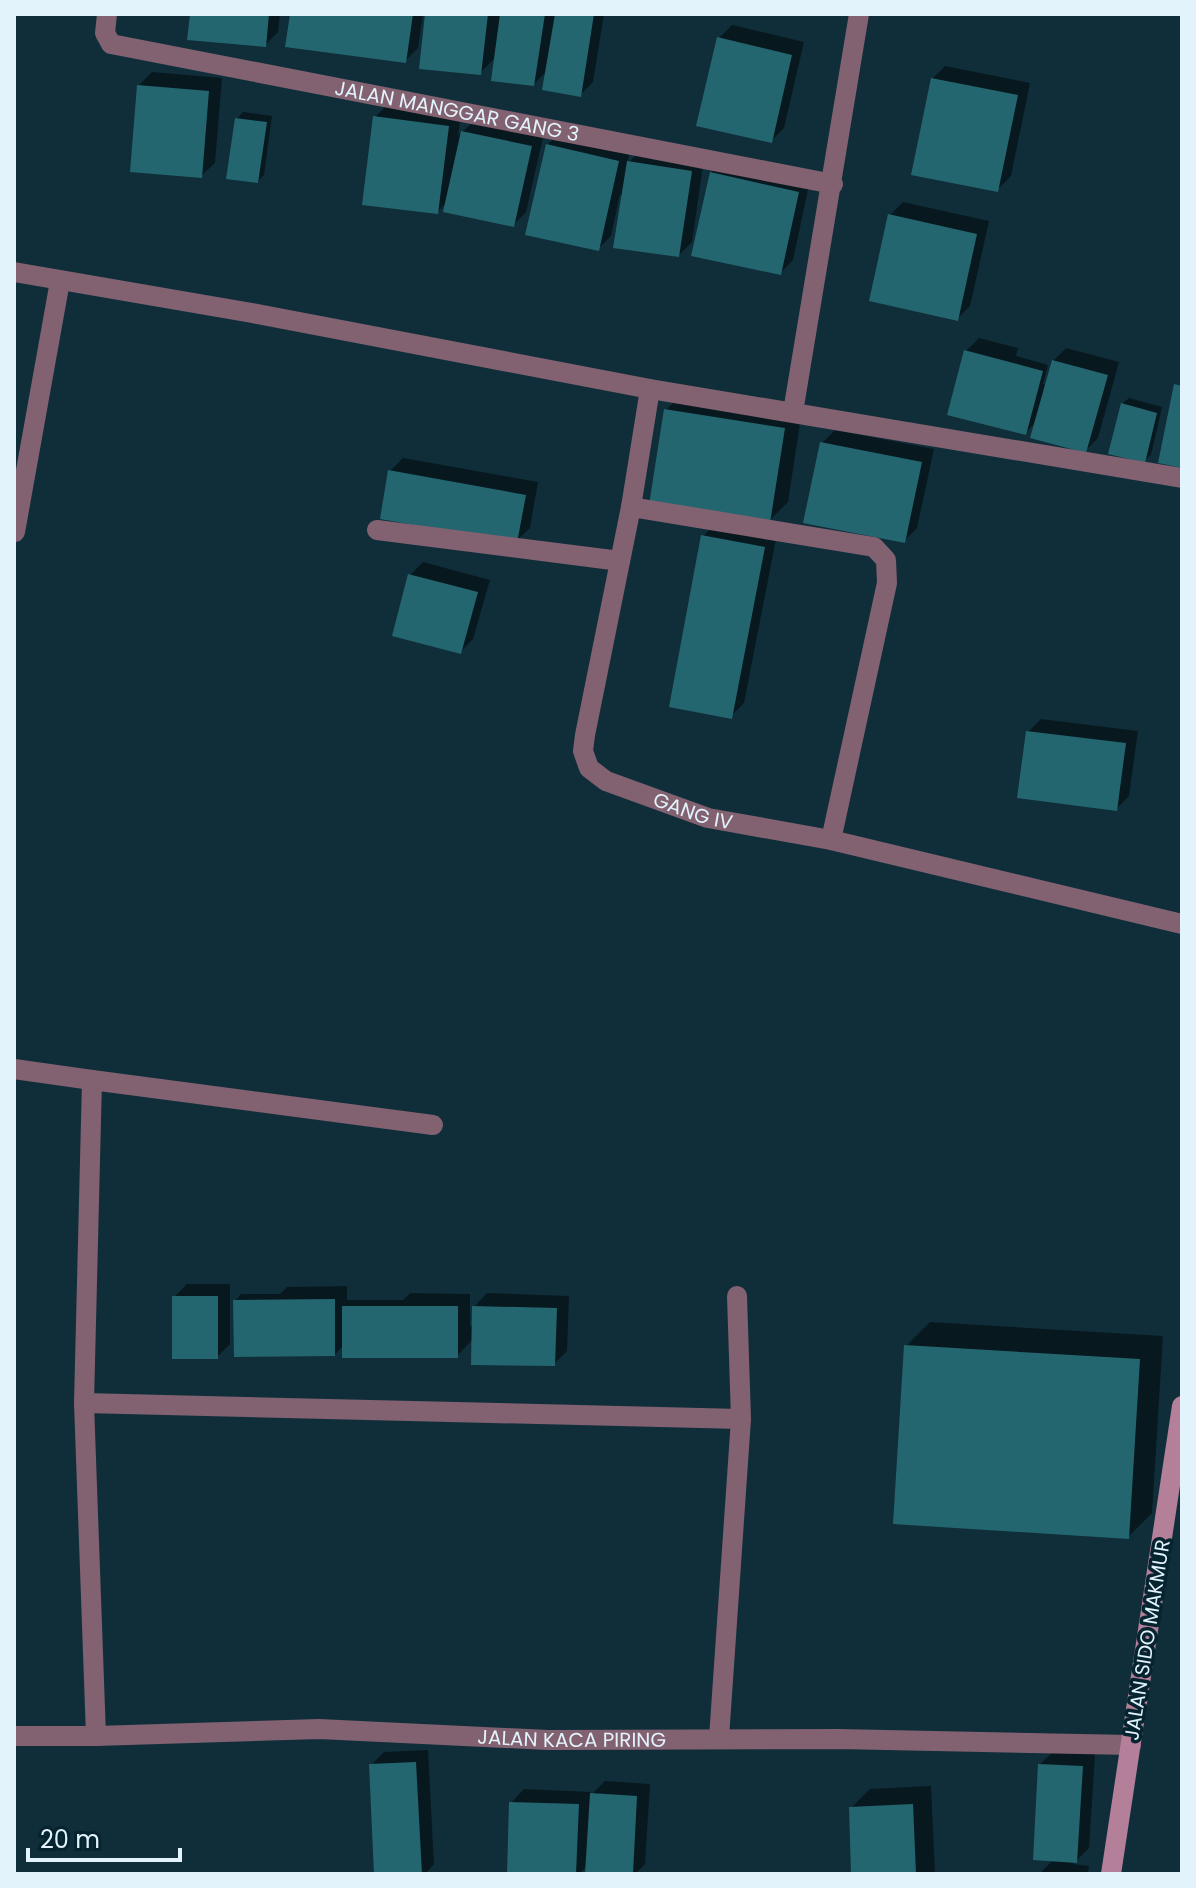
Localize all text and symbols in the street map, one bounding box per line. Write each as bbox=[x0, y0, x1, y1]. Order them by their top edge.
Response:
street label: JALAN MANGGAR GANG 3 bbox=[332, 74, 581, 148]
street label: GANG IV bbox=[649, 785, 736, 836]
street label: JALAN SIDO MAKMUR bbox=[1117, 1538, 1177, 1742]
street label: JALAN KACA PIRING bbox=[477, 1723, 666, 1754]
scale bar bbox=[28, 1812, 180, 1862]
text: 20 m bbox=[40, 1823, 100, 1856]

